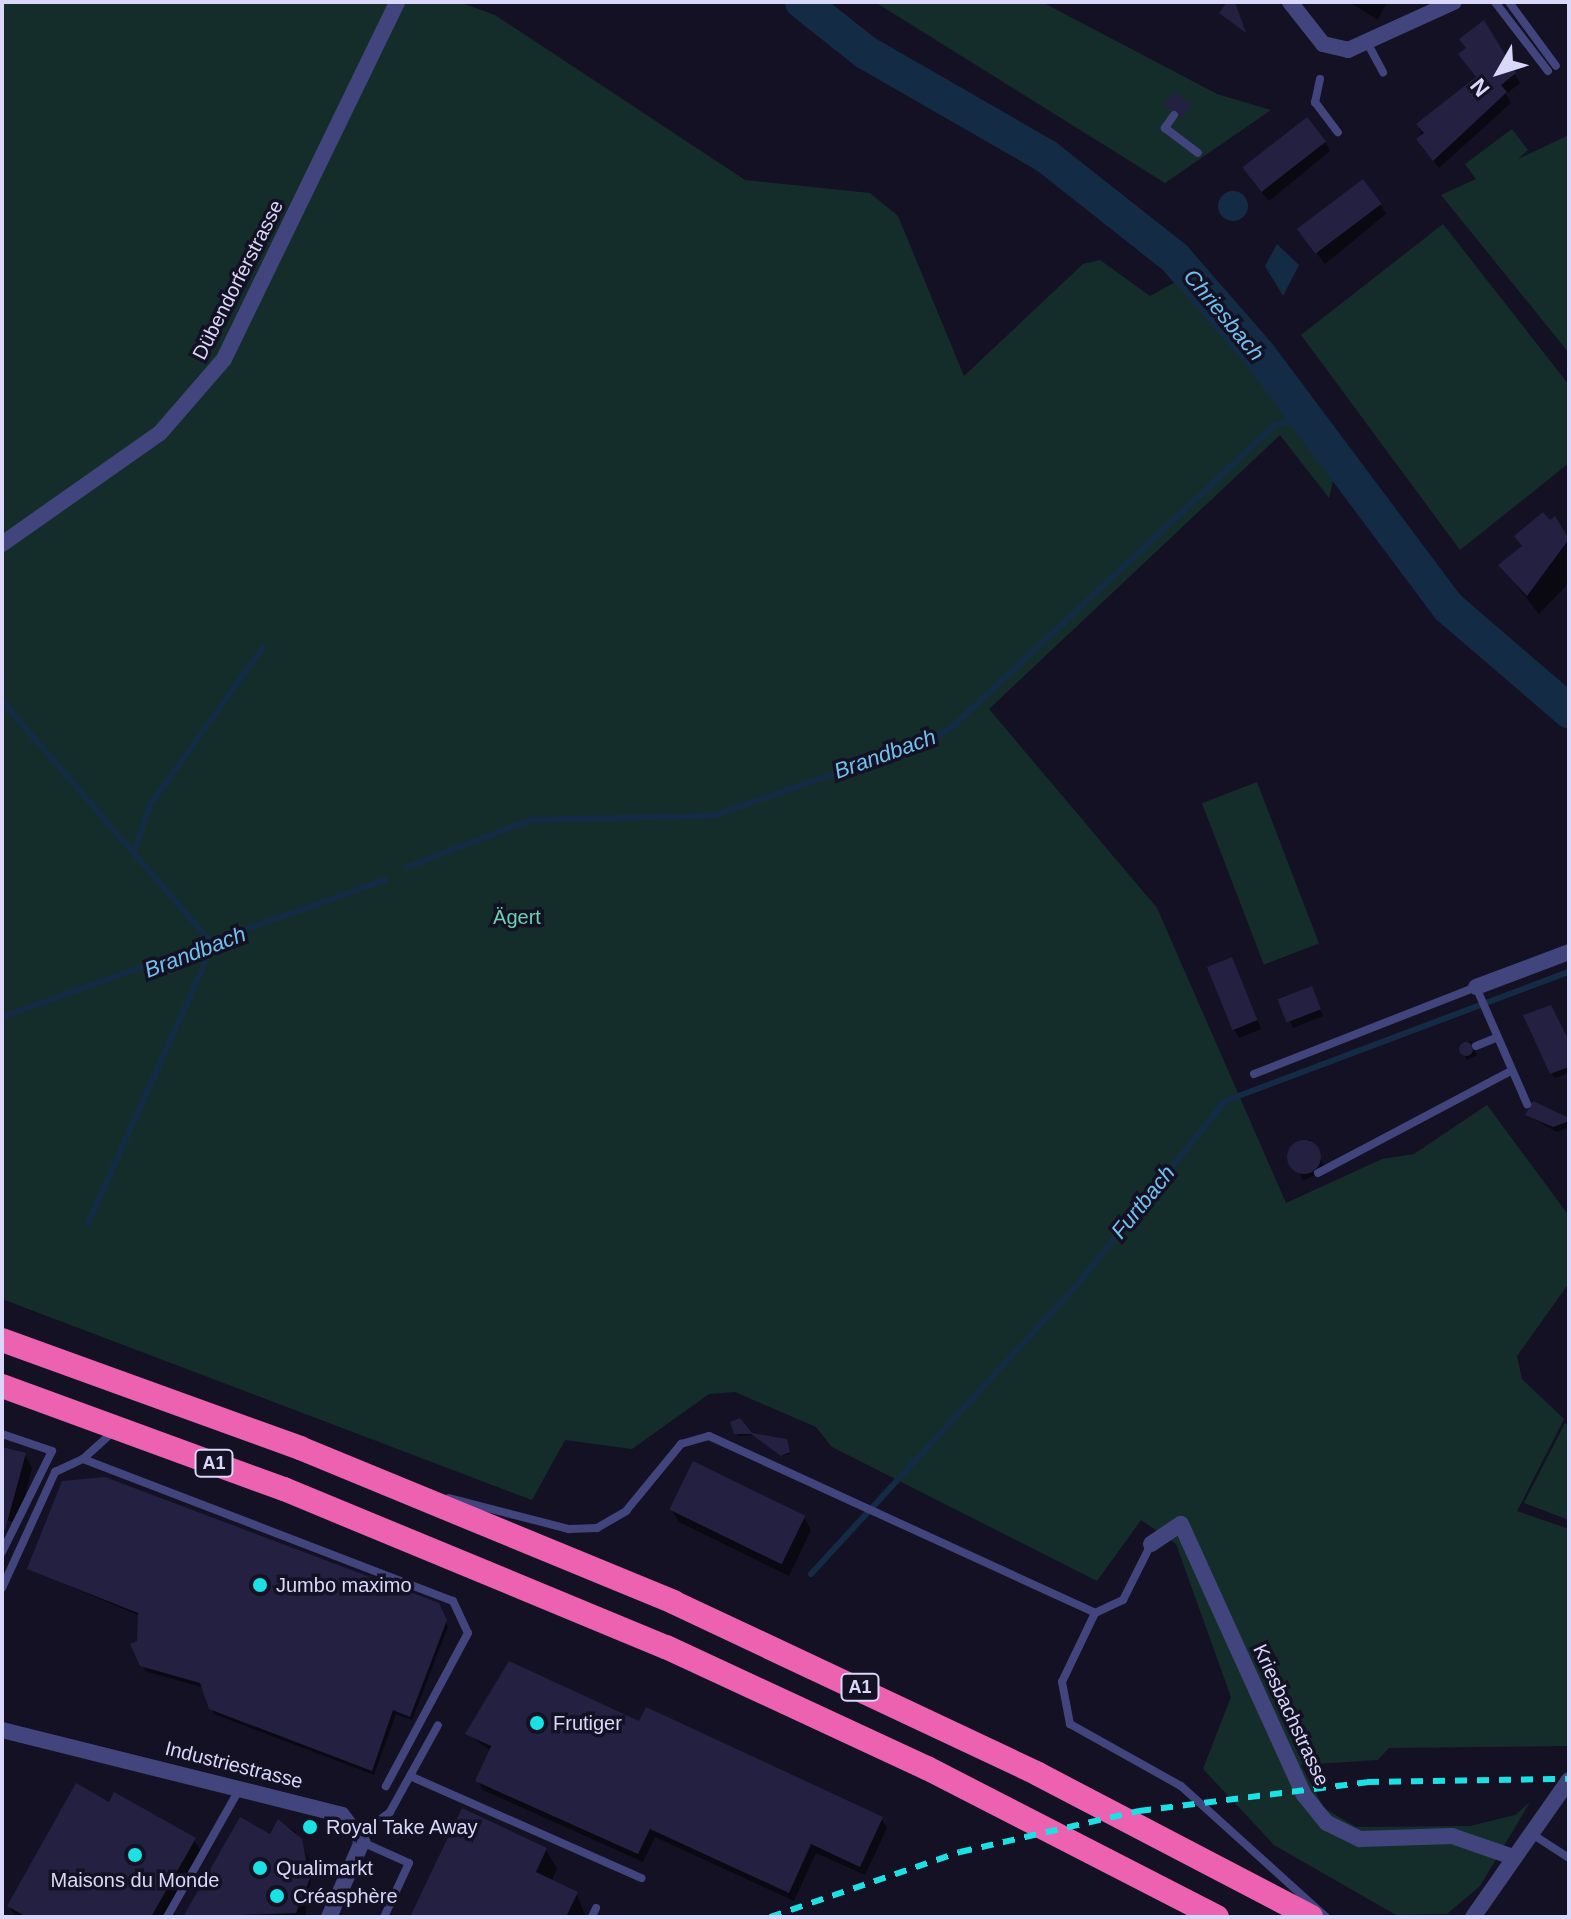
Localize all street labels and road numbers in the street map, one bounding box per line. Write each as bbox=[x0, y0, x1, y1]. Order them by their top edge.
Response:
street label: Dübendorferstrasse bbox=[187, 196, 289, 364]
road number: A1 bbox=[194, 1449, 234, 1477]
street label: Kriesbachstrasse bbox=[1248, 1640, 1334, 1790]
road number: A1 bbox=[840, 1673, 880, 1701]
street label: Industriestrasse bbox=[163, 1736, 305, 1794]

